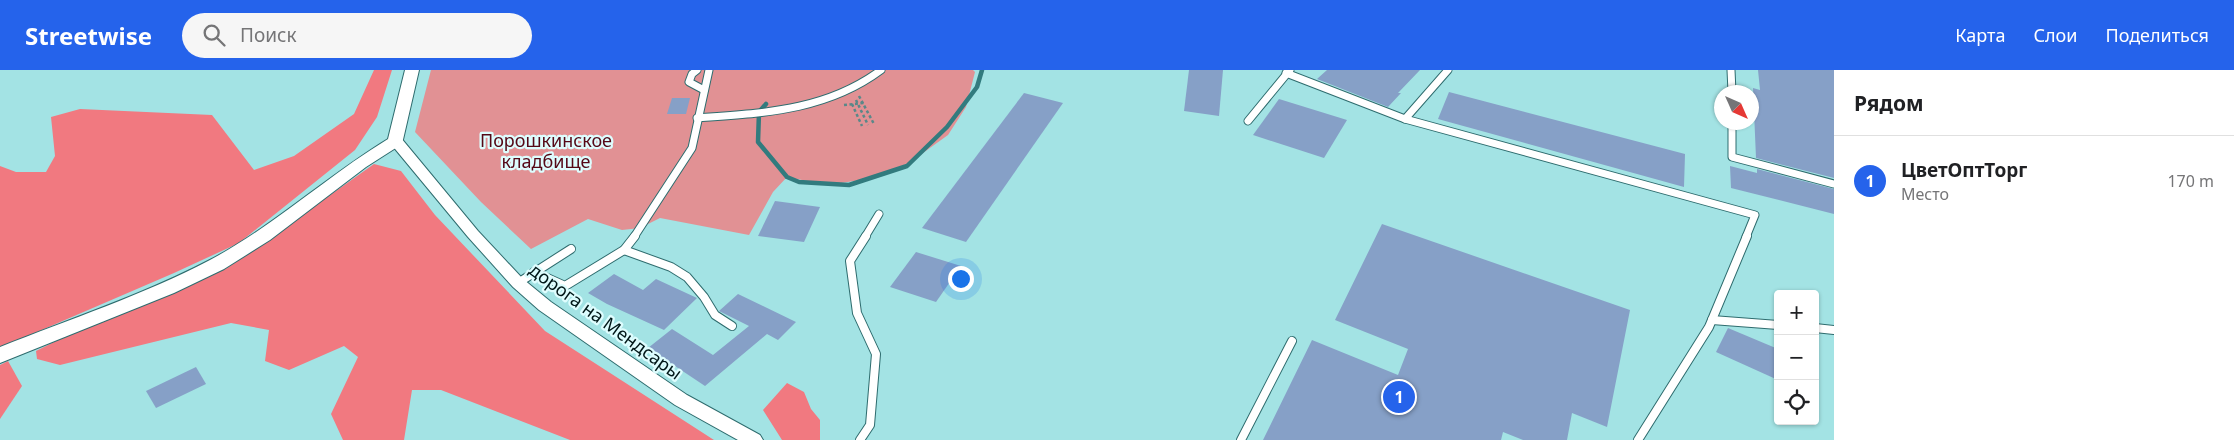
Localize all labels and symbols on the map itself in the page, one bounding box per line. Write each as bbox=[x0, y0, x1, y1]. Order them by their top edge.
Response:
north arrow bbox=[1714, 85, 1759, 130]
park label: Порошкинское кладбище bbox=[480, 128, 612, 173]
street label: дорога на Мендсары bbox=[525, 257, 687, 385]
your location bbox=[948, 266, 974, 292]
pin: 1 bbox=[1383, 378, 1415, 416]

